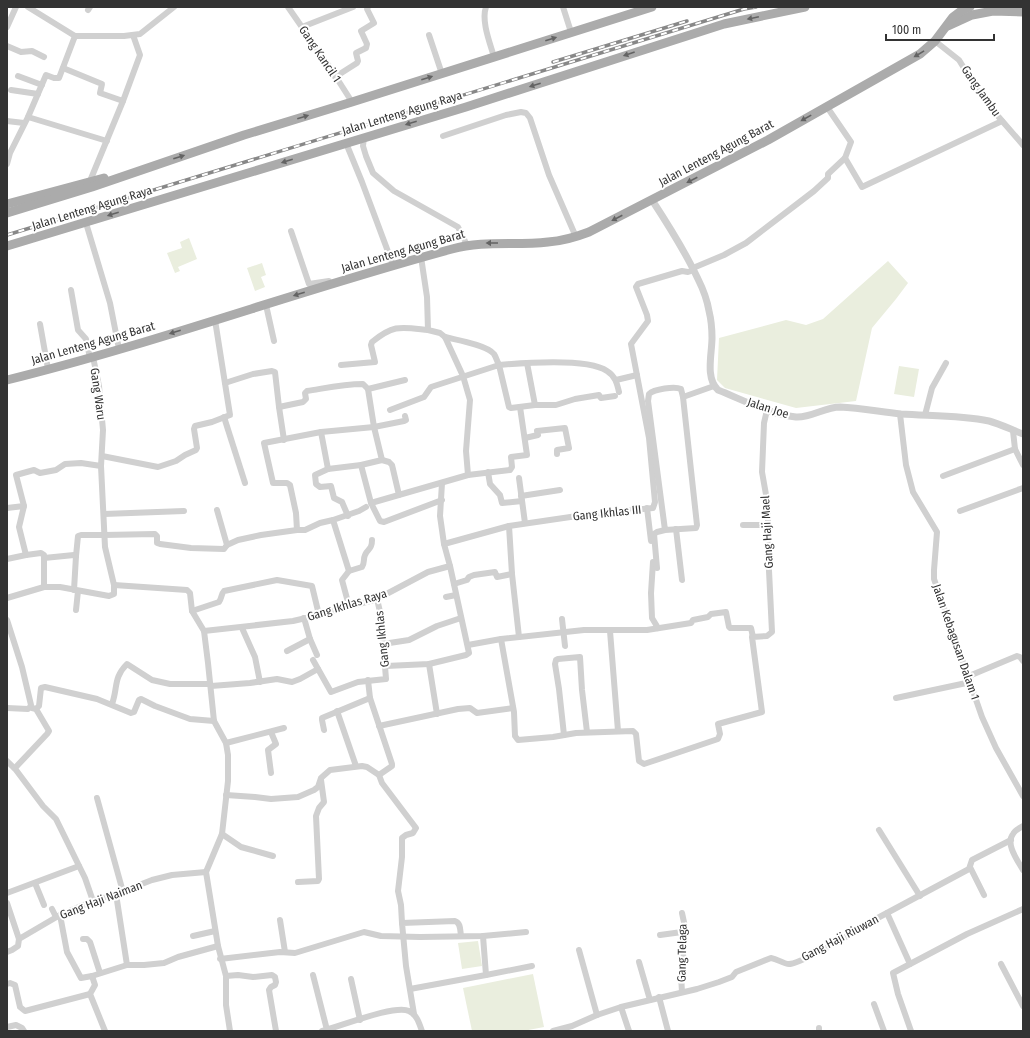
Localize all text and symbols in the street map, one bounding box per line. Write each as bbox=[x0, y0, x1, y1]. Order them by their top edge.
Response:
one-way arrow bbox=[747, 15, 759, 21]
scale bar bbox=[886, 16, 994, 42]
street label: Gang Kancil 1 bbox=[296, 23, 344, 85]
text: 100 m bbox=[892, 23, 921, 37]
one-way arrow bbox=[545, 36, 557, 42]
one-way arrow bbox=[913, 50, 925, 57]
one-way arrow bbox=[622, 52, 634, 58]
street label: Gang Jambu bbox=[958, 63, 1004, 119]
one-way arrow bbox=[421, 75, 433, 81]
one-way arrow bbox=[529, 82, 541, 88]
street label: Jalan Lenteng Agung Raya bbox=[340, 88, 464, 138]
one-way arrow bbox=[297, 114, 309, 120]
one-way arrow bbox=[800, 115, 812, 122]
street label: Jalan Lenteng Agung Barat bbox=[656, 117, 776, 189]
one-way arrow bbox=[405, 120, 417, 126]
one-way arrow bbox=[173, 154, 185, 160]
one-way arrow bbox=[280, 158, 292, 164]
one-way arrow bbox=[686, 176, 697, 183]
street label: Jalan Lenteng Agung Raya bbox=[30, 183, 154, 233]
one-way arrow bbox=[106, 212, 118, 218]
one-way arrow bbox=[612, 215, 623, 221]
street label: Jalan Lenteng Agung Barat bbox=[340, 227, 466, 275]
one-way arrow bbox=[485, 240, 498, 246]
one-way arrow bbox=[293, 291, 305, 297]
street label: Jalan Lenteng Agung Barat bbox=[30, 319, 156, 367]
one-way arrow bbox=[169, 329, 181, 335]
street label: Gang Waru bbox=[87, 367, 109, 421]
street label: Jalan Joe bbox=[746, 395, 791, 421]
street label: Gang Haji Mael bbox=[758, 495, 776, 569]
street label: Gang Ikhlas III bbox=[572, 502, 642, 524]
street label: Jalan Kebagusan Dalam 1 bbox=[930, 582, 982, 702]
street label: Gang Ikhlas Raya bbox=[305, 586, 389, 624]
street label: Gang Ikhlas bbox=[372, 610, 392, 668]
street label: Gang Haji Naiman bbox=[58, 878, 144, 922]
street label: Gang Haji Riuwan bbox=[799, 912, 881, 964]
street label: Gang Telaga bbox=[674, 924, 690, 982]

